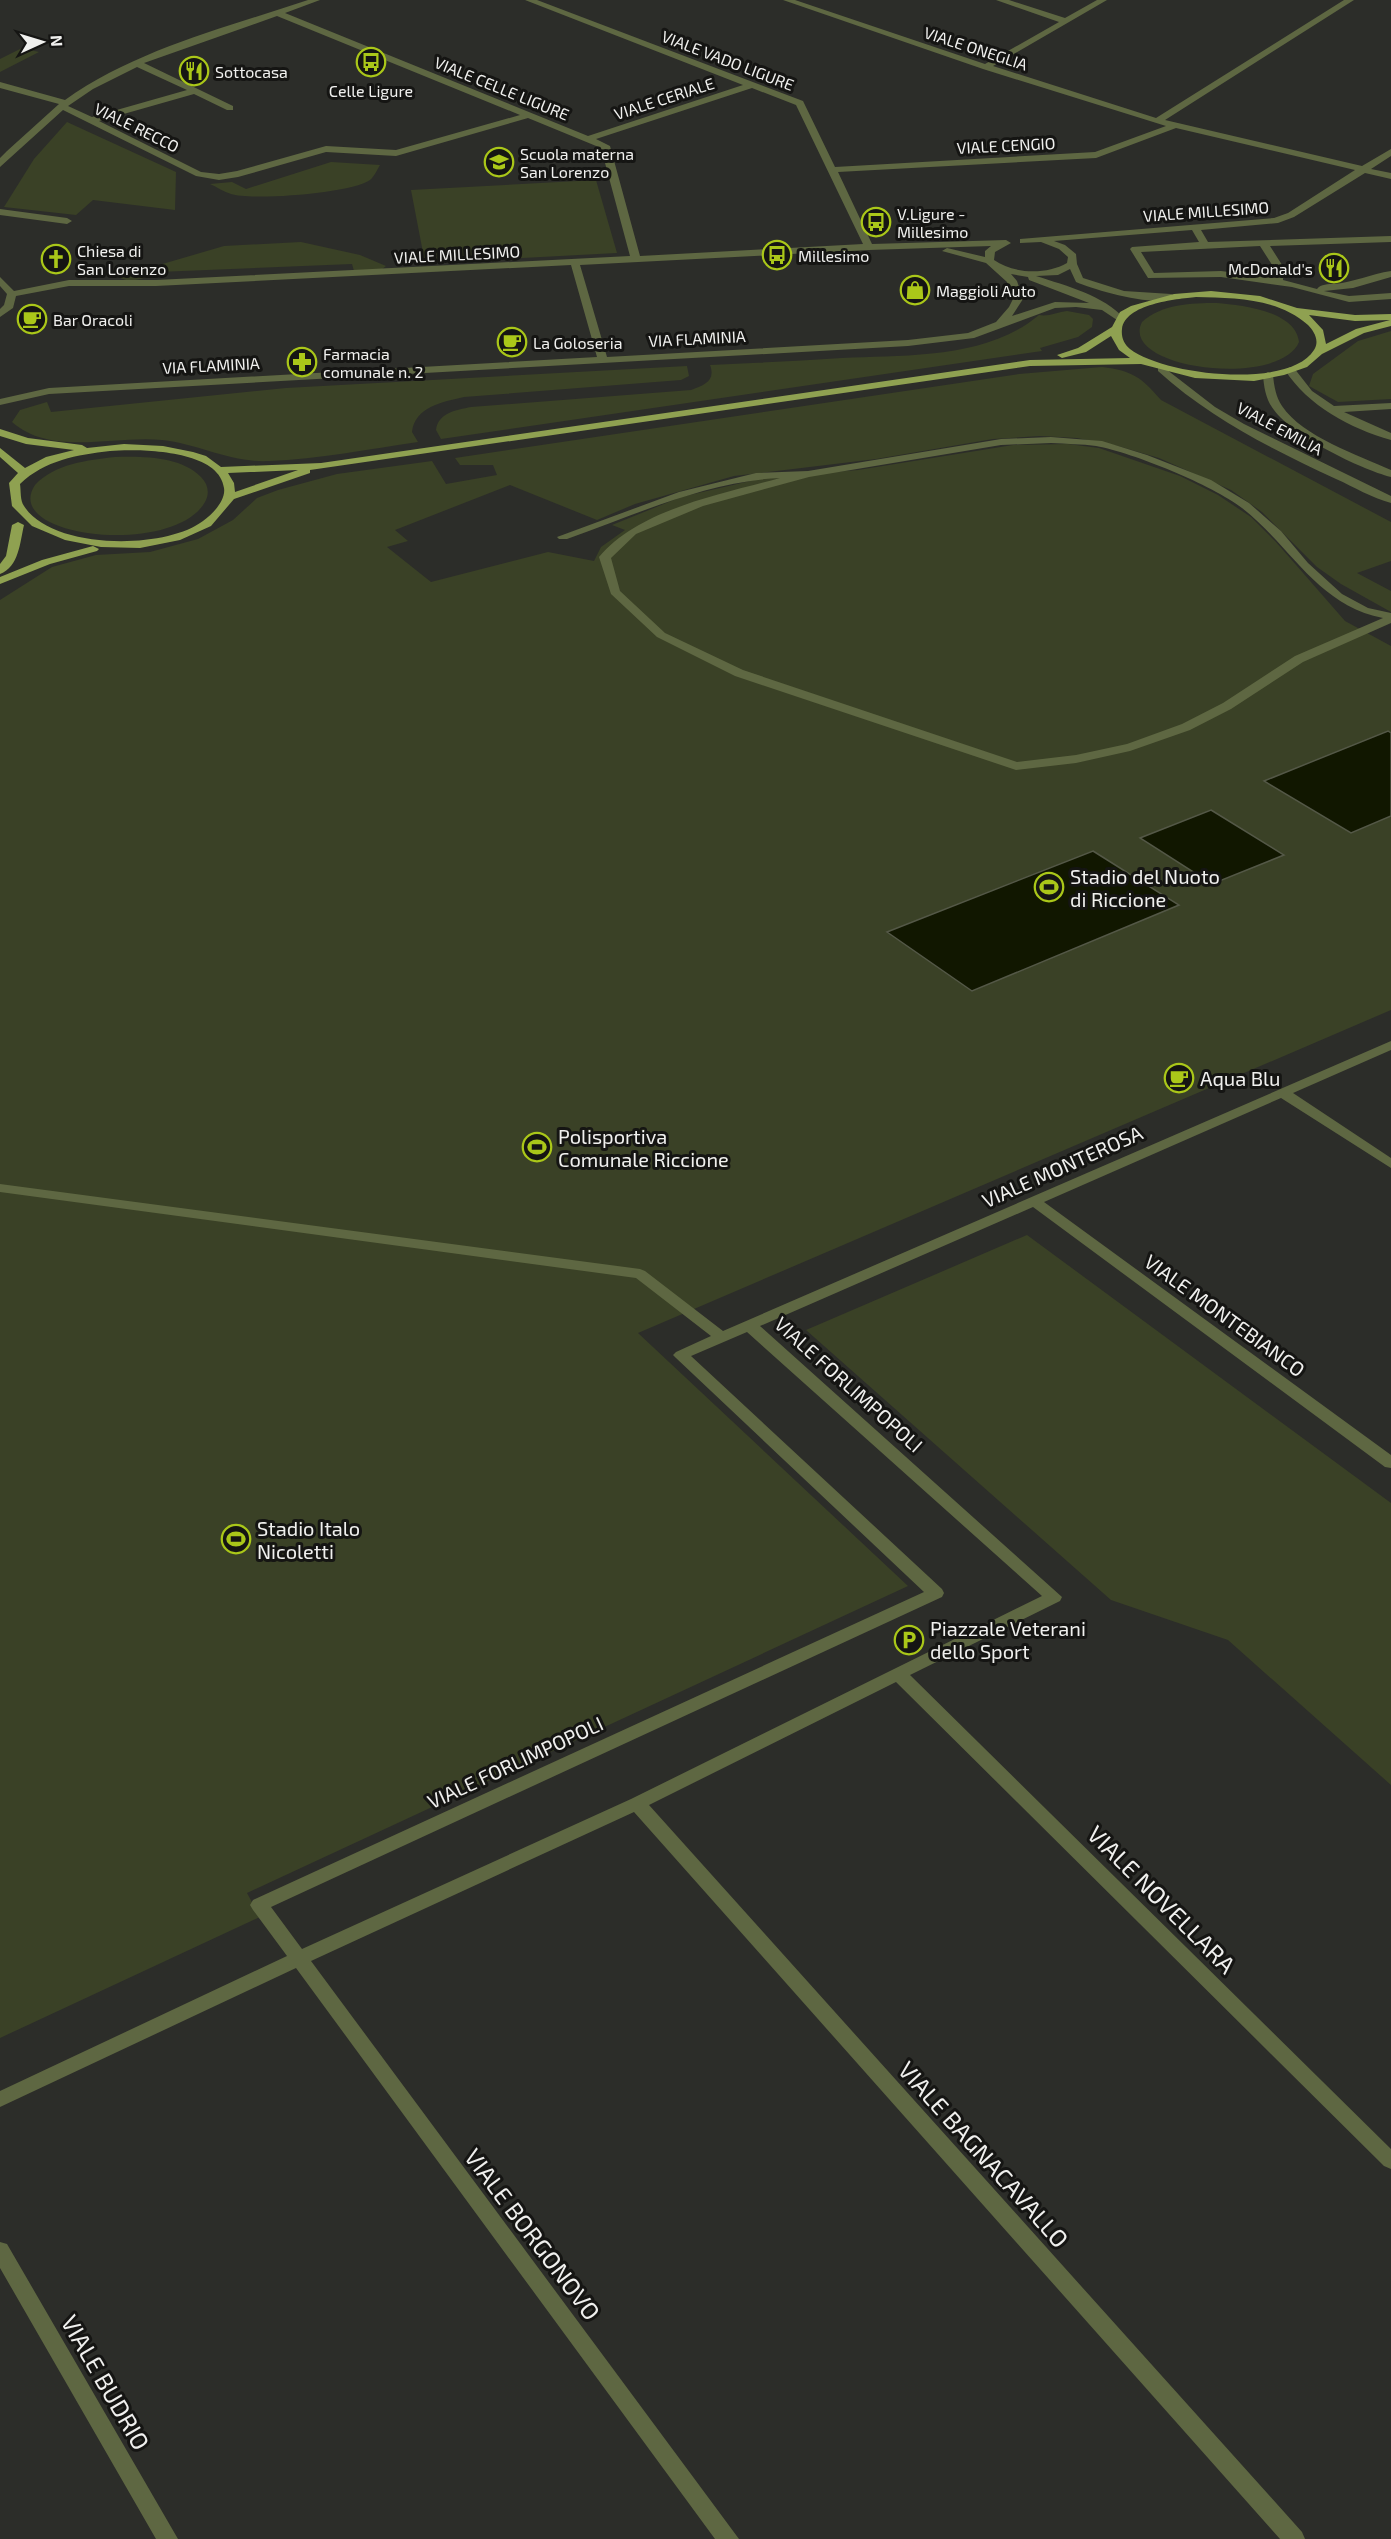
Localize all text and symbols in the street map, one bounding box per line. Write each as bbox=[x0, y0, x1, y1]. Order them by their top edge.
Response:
north arrow bbox=[12, 12, 72, 72]
street label: VIALE ONEGLIA bbox=[922, 22, 1030, 74]
street label: VIALE VADO LIGURE bbox=[659, 26, 797, 94]
text: N bbox=[48, 34, 67, 47]
bus stop icon: Celle Ligure bbox=[355, 46, 387, 78]
street label: VIALE CELLE LIGURE bbox=[432, 52, 572, 124]
restaurant icon: Sottocasa bbox=[178, 55, 210, 87]
place label: Sottocasa bbox=[215, 62, 288, 81]
street label: VIALE CERIALE bbox=[612, 73, 716, 123]
place label: Celle Ligure bbox=[329, 81, 413, 100]
street label: VIALE RECCO bbox=[92, 98, 182, 156]
street label: VIALE CENGIO bbox=[956, 133, 1056, 157]
place label: Scuola materna San Lorenzo bbox=[520, 144, 634, 181]
school or university icon: Scuola materna San Lorenzo bbox=[483, 146, 515, 178]
street label: VIALE MILLESIMO bbox=[1142, 197, 1270, 225]
place label: V.Ligure - Millesimo bbox=[897, 204, 968, 241]
bus stop icon: V.Ligure - Millesimo bbox=[860, 206, 892, 238]
bus stop icon: Millesimo bbox=[761, 239, 793, 271]
place label: Chiesa di San Lorenzo bbox=[77, 241, 166, 278]
street label: VIALE MILLESIMO bbox=[394, 241, 520, 267]
church icon: Chiesa di San Lorenzo bbox=[40, 243, 72, 275]
place label: Millesimo bbox=[798, 246, 869, 265]
restaurant icon: McDonald's bbox=[1318, 252, 1350, 284]
place label: McDonald's bbox=[1228, 259, 1313, 278]
shop icon: Maggioli Auto bbox=[899, 274, 931, 306]
place label: Maggioli Auto bbox=[936, 281, 1036, 300]
cafe icon: Bar Oracoli bbox=[16, 303, 48, 335]
place label: Bar Oracoli bbox=[53, 310, 133, 329]
cafe icon: La Goloseria bbox=[496, 326, 528, 358]
street label: VIA FLAMINIA bbox=[648, 326, 746, 350]
place label: La Goloseria bbox=[533, 333, 622, 352]
place label: Farmacia comunale n. 2 bbox=[323, 344, 423, 381]
pharmacy icon: Farmacia comunale n. 2 bbox=[286, 346, 318, 378]
street label: VIA FLAMINIA bbox=[162, 353, 260, 377]
street label: VIALE EMILIA bbox=[1234, 397, 1326, 459]
place label: Stadio del Nuoto di Riccione bbox=[1070, 864, 1220, 911]
sports icon: Stadio del Nuoto di Riccione bbox=[1033, 871, 1065, 903]
cafe icon: Aqua Blu bbox=[1163, 1062, 1195, 1094]
place label: Aqua Blu bbox=[1200, 1066, 1280, 1090]
street label: VIALE MONTEROSA bbox=[978, 1120, 1146, 1212]
place label: Polisportiva Comunale Riccione bbox=[558, 1124, 729, 1171]
sports icon: Polisportiva Comunale Riccione bbox=[521, 1131, 553, 1163]
street label: VIALE MONTEBIANCO bbox=[1140, 1249, 1310, 1381]
street label: VIALE FORLIMPOPOLI bbox=[770, 1311, 928, 1457]
place label: Stadio Italo Nicoletti bbox=[257, 1516, 360, 1563]
sports icon: Stadio Italo Nicoletti bbox=[220, 1523, 252, 1555]
place label: Piazzale Veterani dello Sport bbox=[930, 1616, 1086, 1663]
parking icon: Piazzale Veterani dello Sport bbox=[893, 1624, 925, 1656]
street label: VIALE FORLIMPOPOLI bbox=[423, 1711, 607, 1813]
street label: VIALE NOVELLARA bbox=[1082, 1819, 1242, 1979]
street label: VIALE BAGNACAVALLO bbox=[893, 2055, 1075, 2253]
street label: VIALE BORGONOVO bbox=[459, 2143, 607, 2325]
street label: VIALE BUDRIO bbox=[56, 2309, 156, 2455]

